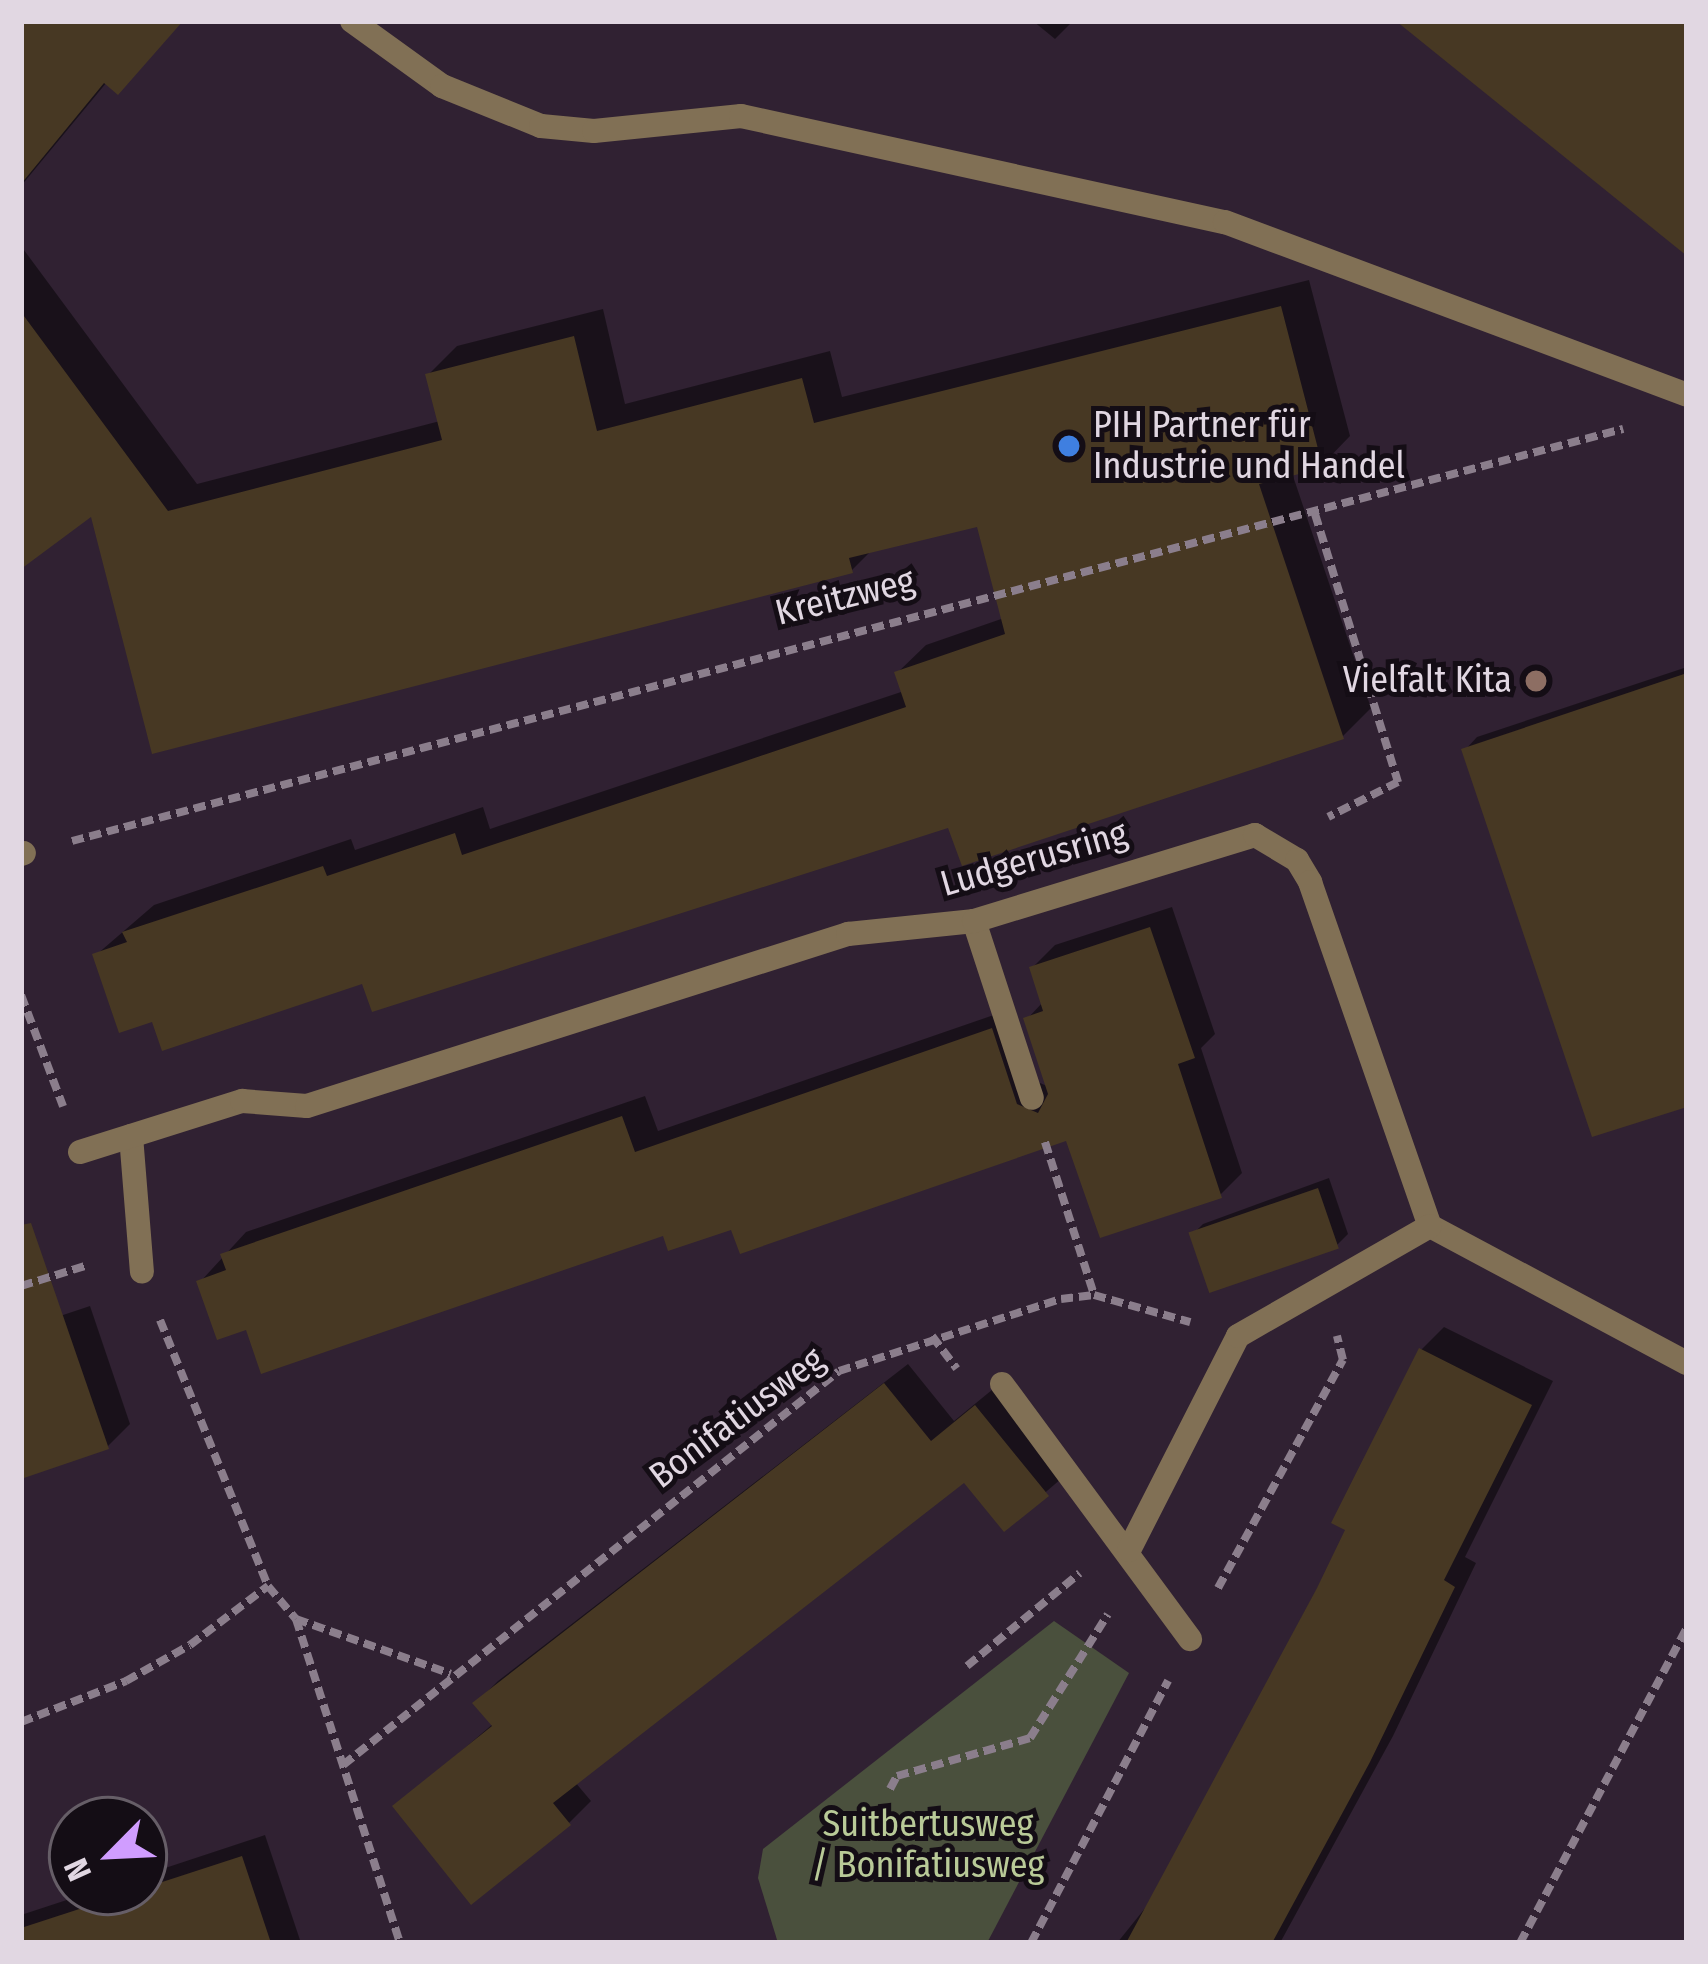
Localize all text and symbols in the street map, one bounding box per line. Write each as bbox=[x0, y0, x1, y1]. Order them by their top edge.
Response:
place label: PIH Partner für Industrie und Handel bbox=[1093, 403, 1405, 488]
marker: PIH Partner für Industrie und Handel bbox=[1056, 433, 1082, 459]
street label: Kreitzweg bbox=[771, 559, 919, 635]
place label: Vielfalt Kita bbox=[1343, 659, 1512, 703]
marker: Vielfalt Kita bbox=[1523, 668, 1549, 694]
street label: Ludgerusring bbox=[936, 812, 1132, 906]
street label: Bonifatiusweg bbox=[641, 1338, 833, 1498]
north arrow bbox=[48, 1796, 168, 1916]
park label: Suitbertusweg / Bonifatiusweg bbox=[812, 1802, 1044, 1887]
text: N bbox=[56, 1852, 100, 1887]

